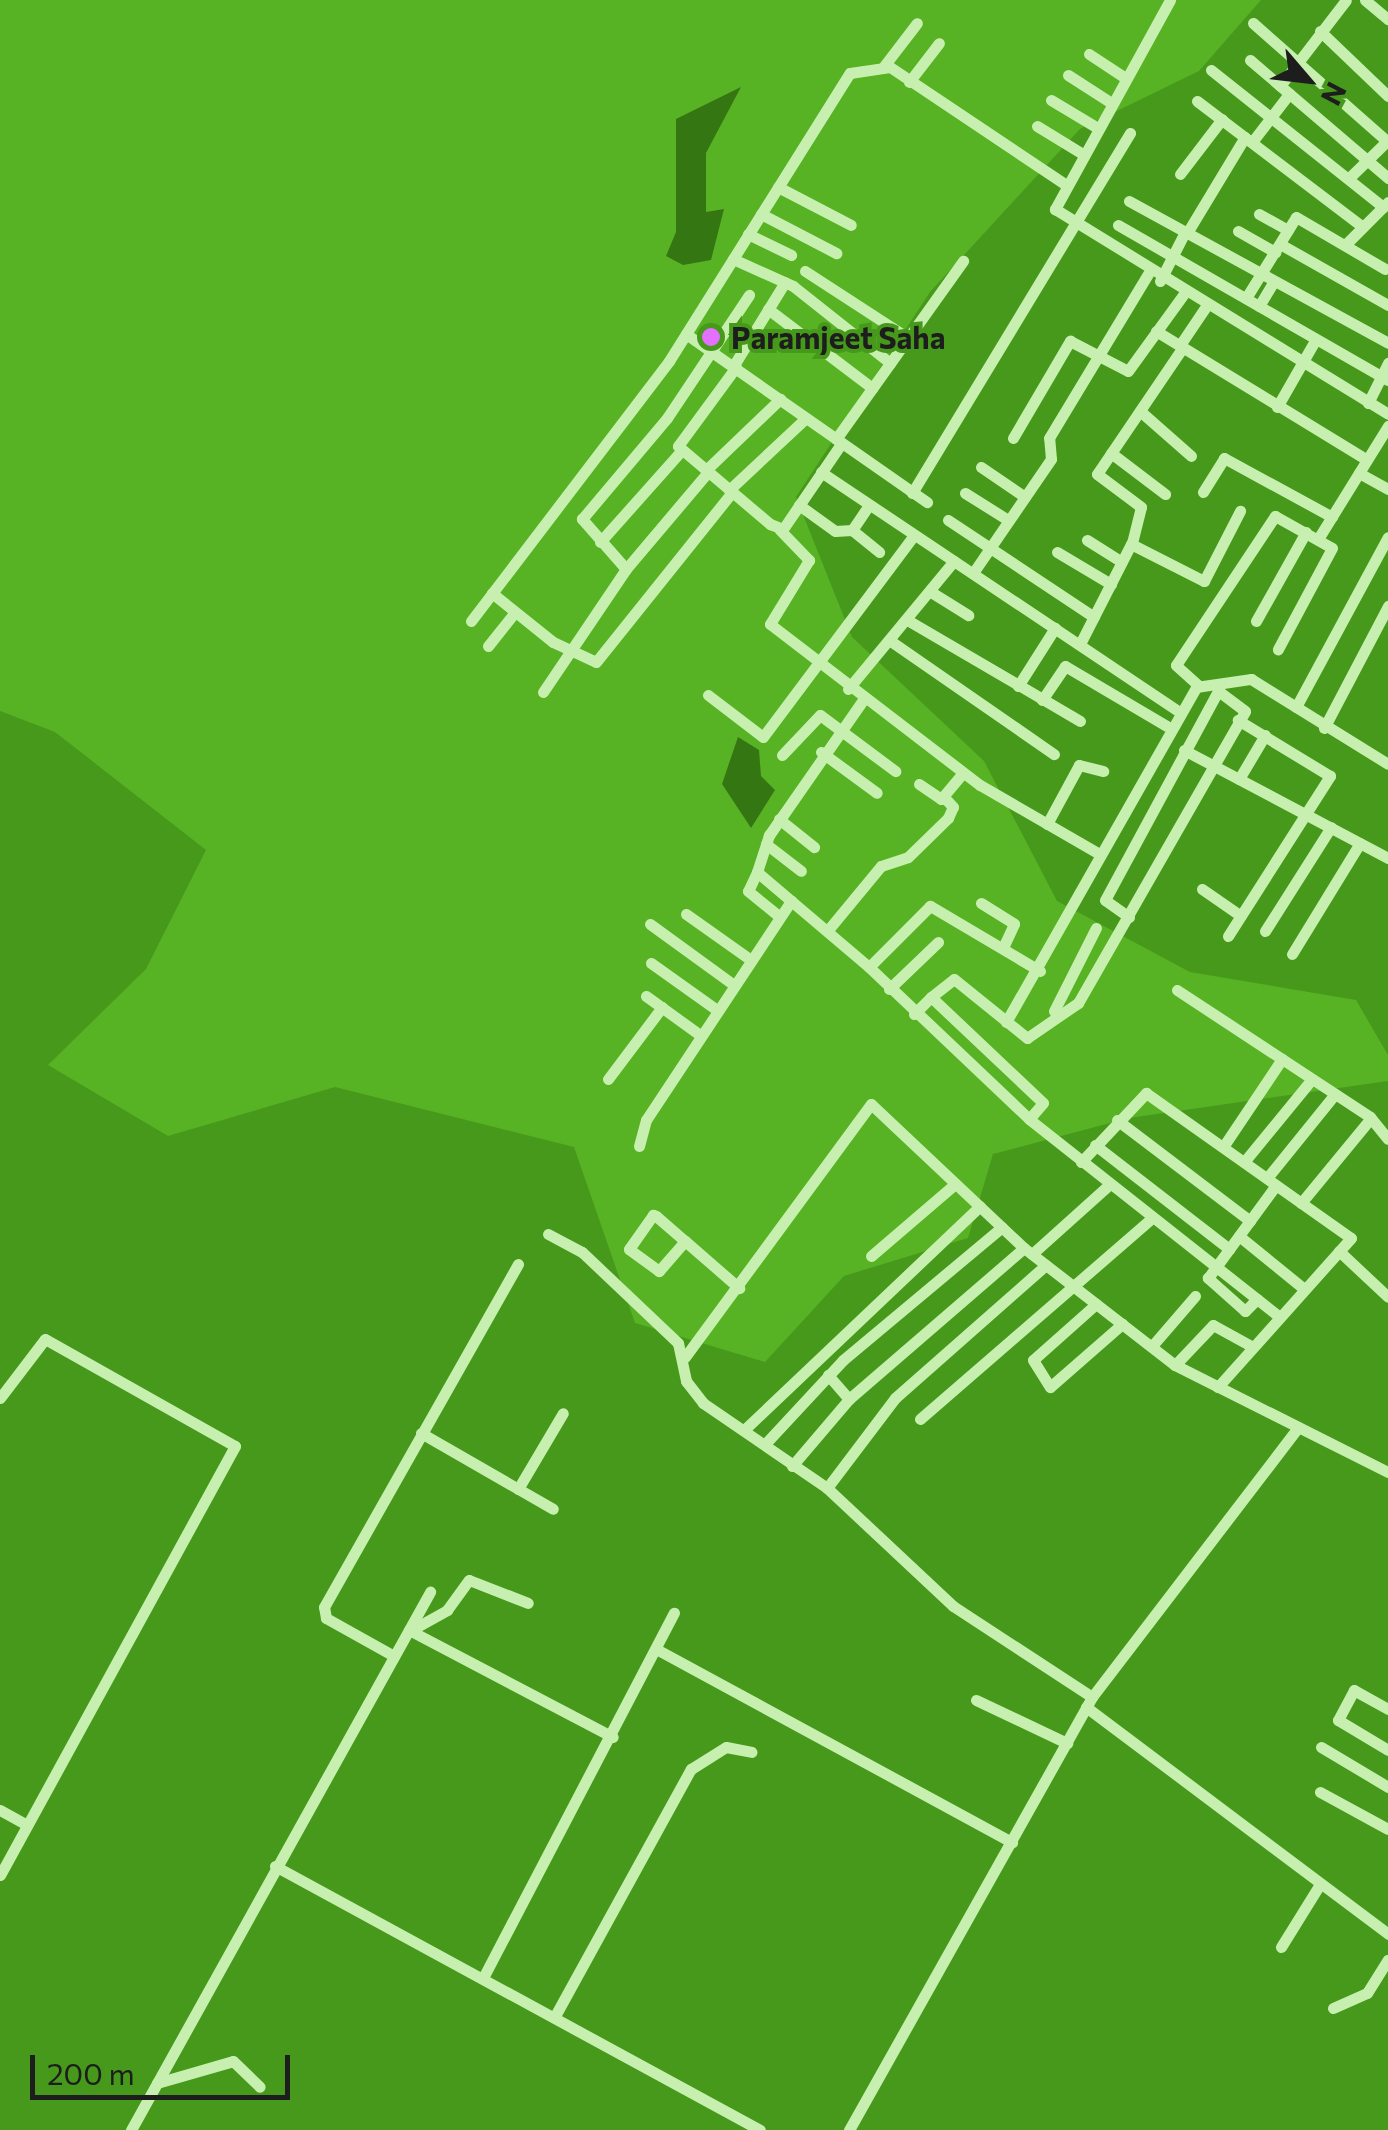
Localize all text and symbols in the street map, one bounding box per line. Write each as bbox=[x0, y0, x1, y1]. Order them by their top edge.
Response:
north arrow bbox=[1258, 30, 1358, 130]
text: N bbox=[1315, 77, 1354, 111]
place label: Paramjeet Saha bbox=[731, 319, 946, 355]
marker: Paramjeet Saha bbox=[700, 326, 722, 348]
scale bar bbox=[35, 2035, 295, 2097]
text: 200 m bbox=[47, 2054, 135, 2091]

